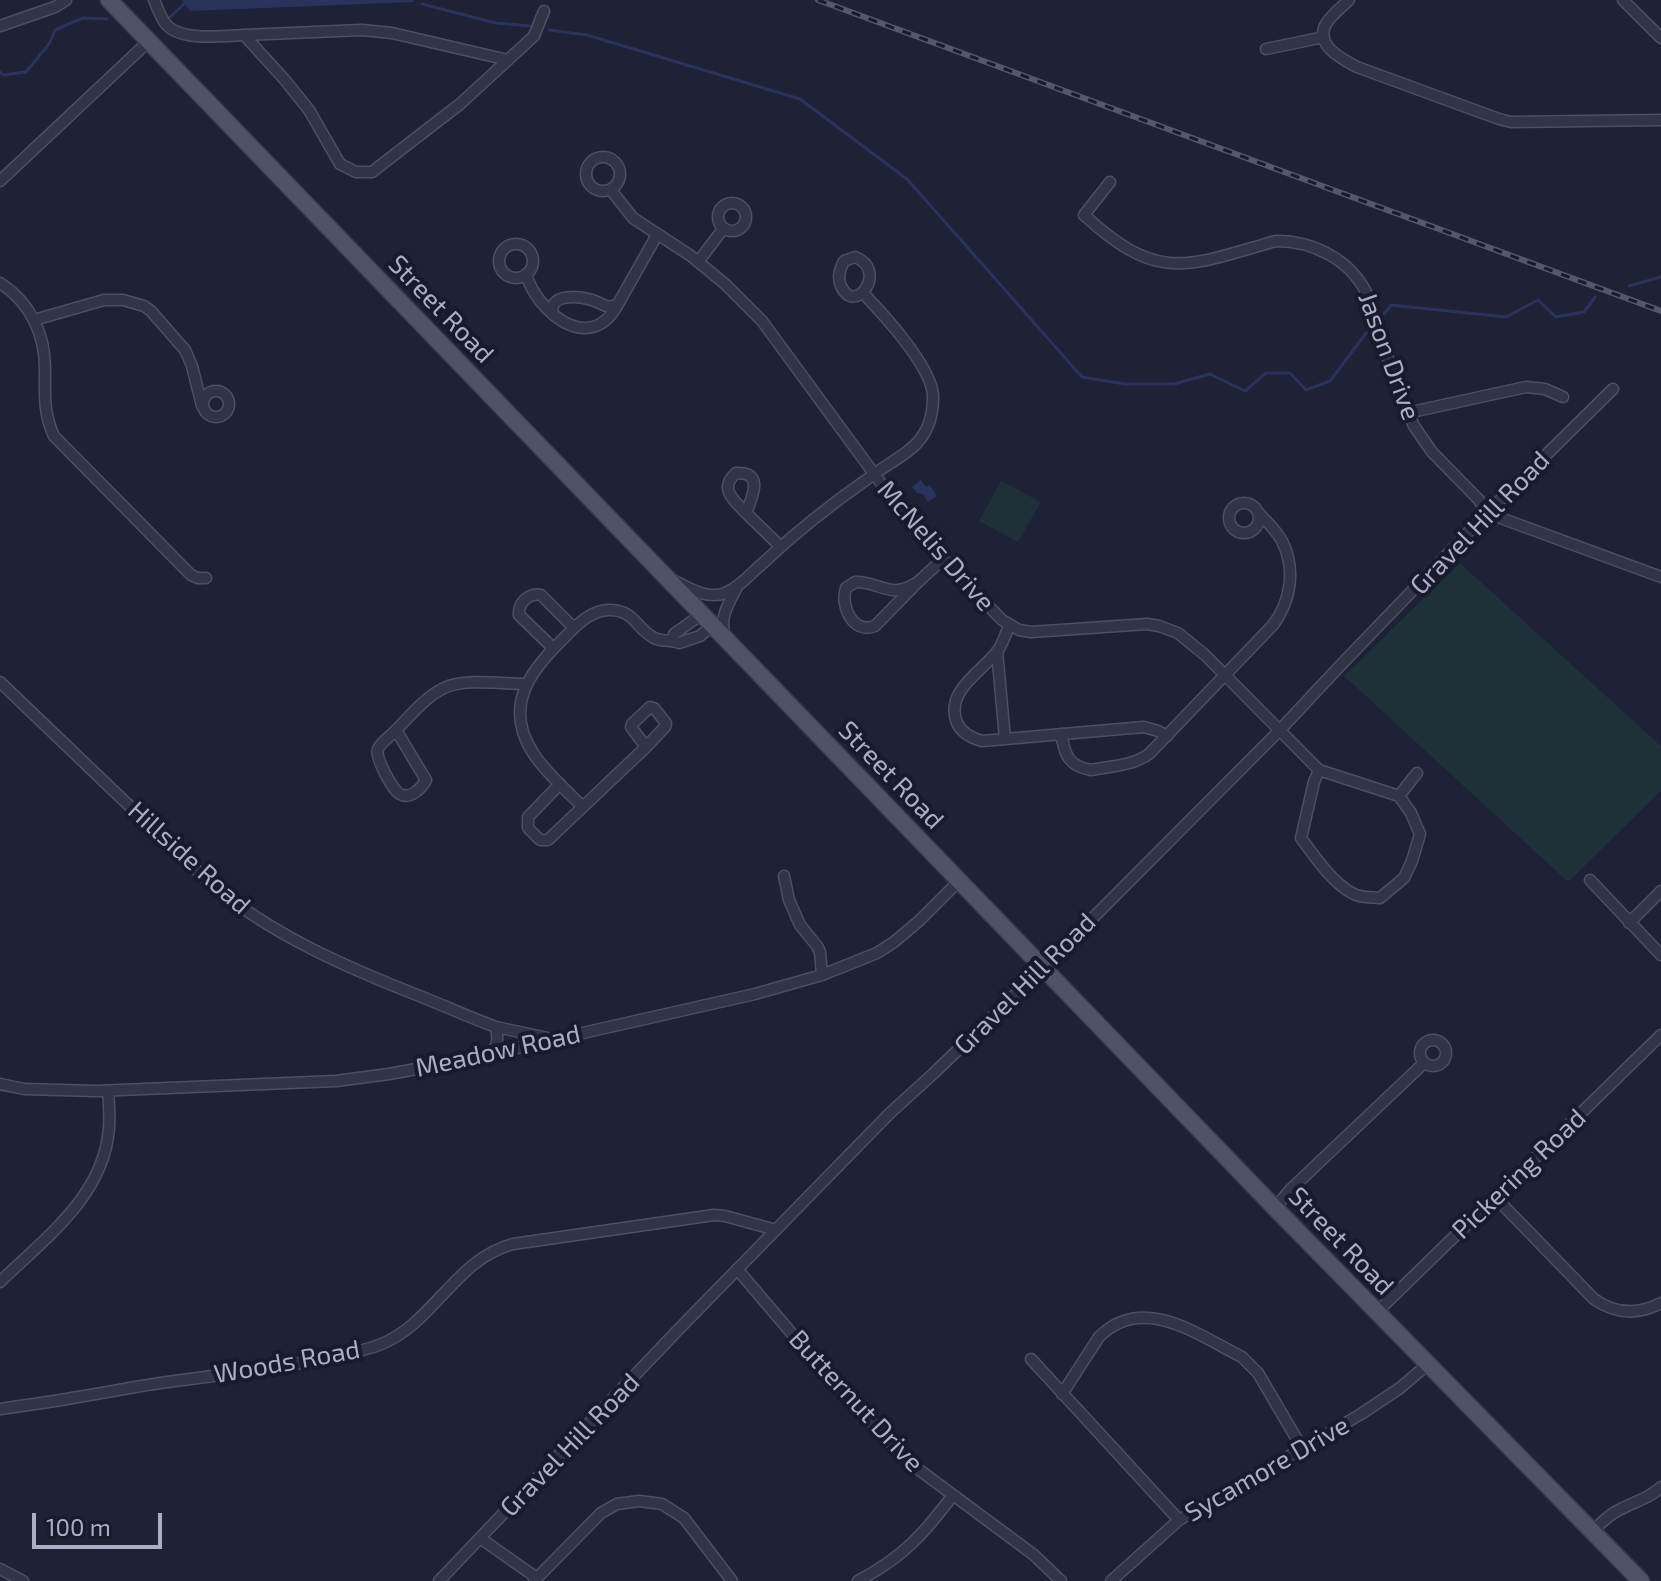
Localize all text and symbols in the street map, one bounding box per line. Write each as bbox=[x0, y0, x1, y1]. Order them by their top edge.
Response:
street label: Street Road bbox=[382, 249, 500, 369]
street label: Jason Drive bbox=[1351, 288, 1427, 424]
street label: Gravel Hill Road bbox=[1404, 445, 1556, 601]
street label: McNelis Drive bbox=[871, 474, 1001, 618]
street label: Street Road bbox=[832, 715, 950, 835]
street label: Hillside Road bbox=[122, 795, 256, 921]
street label: Gravel Hill Road bbox=[948, 907, 1102, 1061]
street label: Meadow Road bbox=[413, 1018, 583, 1084]
street label: Pickering Road bbox=[1446, 1103, 1592, 1245]
street label: Street Road bbox=[1282, 1181, 1400, 1301]
street label: Butternut Drive bbox=[782, 1324, 930, 1478]
street label: Woods Road bbox=[212, 1334, 362, 1390]
street label: Gravel Hill Road bbox=[494, 1367, 646, 1523]
street label: Sycamore Drive bbox=[1179, 1409, 1355, 1529]
scale bar bbox=[36, 1497, 166, 1547]
text: 100 m bbox=[46, 1512, 111, 1541]

